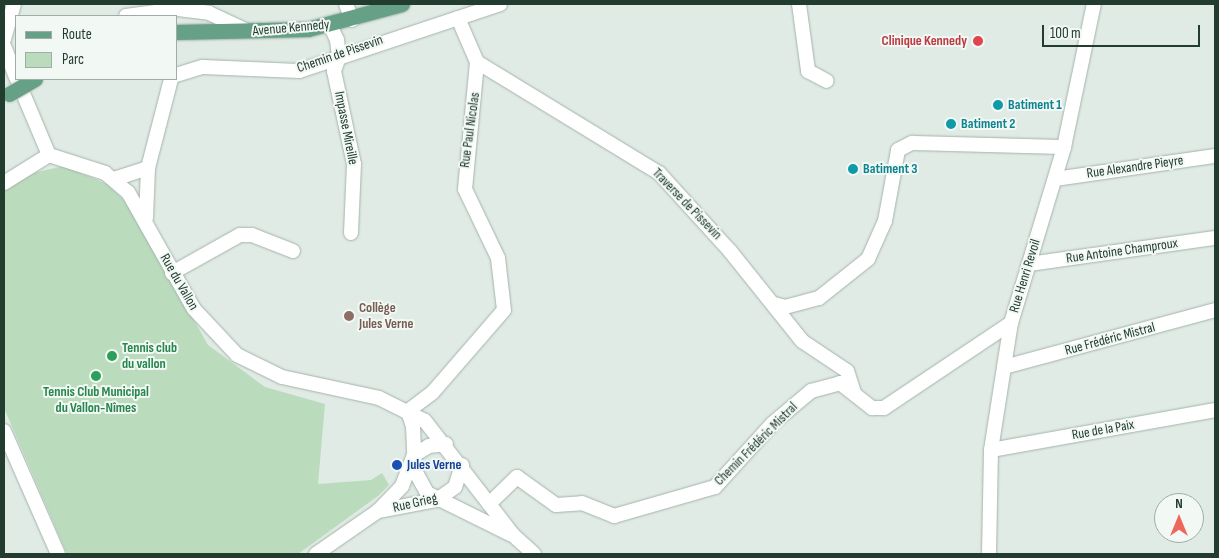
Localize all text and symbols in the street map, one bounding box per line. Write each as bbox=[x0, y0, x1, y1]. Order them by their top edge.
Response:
legend bbox=[15, 15, 178, 80]
scale bar bbox=[1044, 15, 1202, 47]
street label: Avenue Kennedy bbox=[252, 16, 330, 40]
text: 100 m bbox=[1050, 24, 1081, 43]
text: Route bbox=[62, 25, 92, 44]
street label: Chemin de Pissevin bbox=[295, 31, 385, 77]
place label: Clinique Kennedy bbox=[882, 33, 967, 49]
marker: Clinique Kennedy bbox=[971, 34, 985, 48]
text: Parc bbox=[62, 50, 84, 69]
street label: Impasse Mireille bbox=[331, 90, 361, 166]
street label: Rue Paul Nicolas bbox=[456, 91, 484, 169]
place label: Batiment 1 bbox=[1008, 97, 1062, 113]
marker: Batiment 1 bbox=[992, 99, 1004, 111]
place label: Batiment 2 bbox=[961, 116, 1015, 132]
marker: Batiment 2 bbox=[945, 118, 957, 130]
street label: Rue Alexandre Pieyre bbox=[1086, 152, 1184, 182]
place label: Batiment 3 bbox=[863, 161, 918, 177]
marker: Batiment 3 bbox=[847, 163, 859, 175]
street label: Traverse de Pissevin bbox=[649, 165, 725, 243]
street label: Rue Antoine Champroux bbox=[1065, 235, 1179, 267]
street label: Rue Henri Revoil bbox=[1006, 237, 1044, 315]
street label: Rue du Vallon bbox=[156, 251, 202, 313]
place label: Collège Jules Verne bbox=[359, 300, 414, 332]
marker: Collège Jules Verne bbox=[343, 310, 355, 322]
street label: Rue Frédéric Mistral bbox=[1063, 319, 1157, 359]
place label: Tennis club du vallon bbox=[122, 340, 177, 372]
marker: Tennis club du vallon bbox=[106, 350, 118, 362]
marker: Tennis Club Municipal du Vallon-Nîmes bbox=[90, 370, 102, 382]
place label: Tennis Club Municipal du Vallon-Nîmes bbox=[43, 384, 149, 417]
street label: Chemin Frédéric Mistral bbox=[711, 399, 801, 489]
street label: Rue de la Paix bbox=[1070, 416, 1136, 444]
place label: Jules Verne bbox=[407, 457, 462, 473]
marker: Jules Verne bbox=[391, 459, 403, 471]
street label: Rue Grieg bbox=[391, 490, 439, 516]
north arrow bbox=[1154, 493, 1204, 543]
text: N bbox=[1175, 495, 1183, 512]

